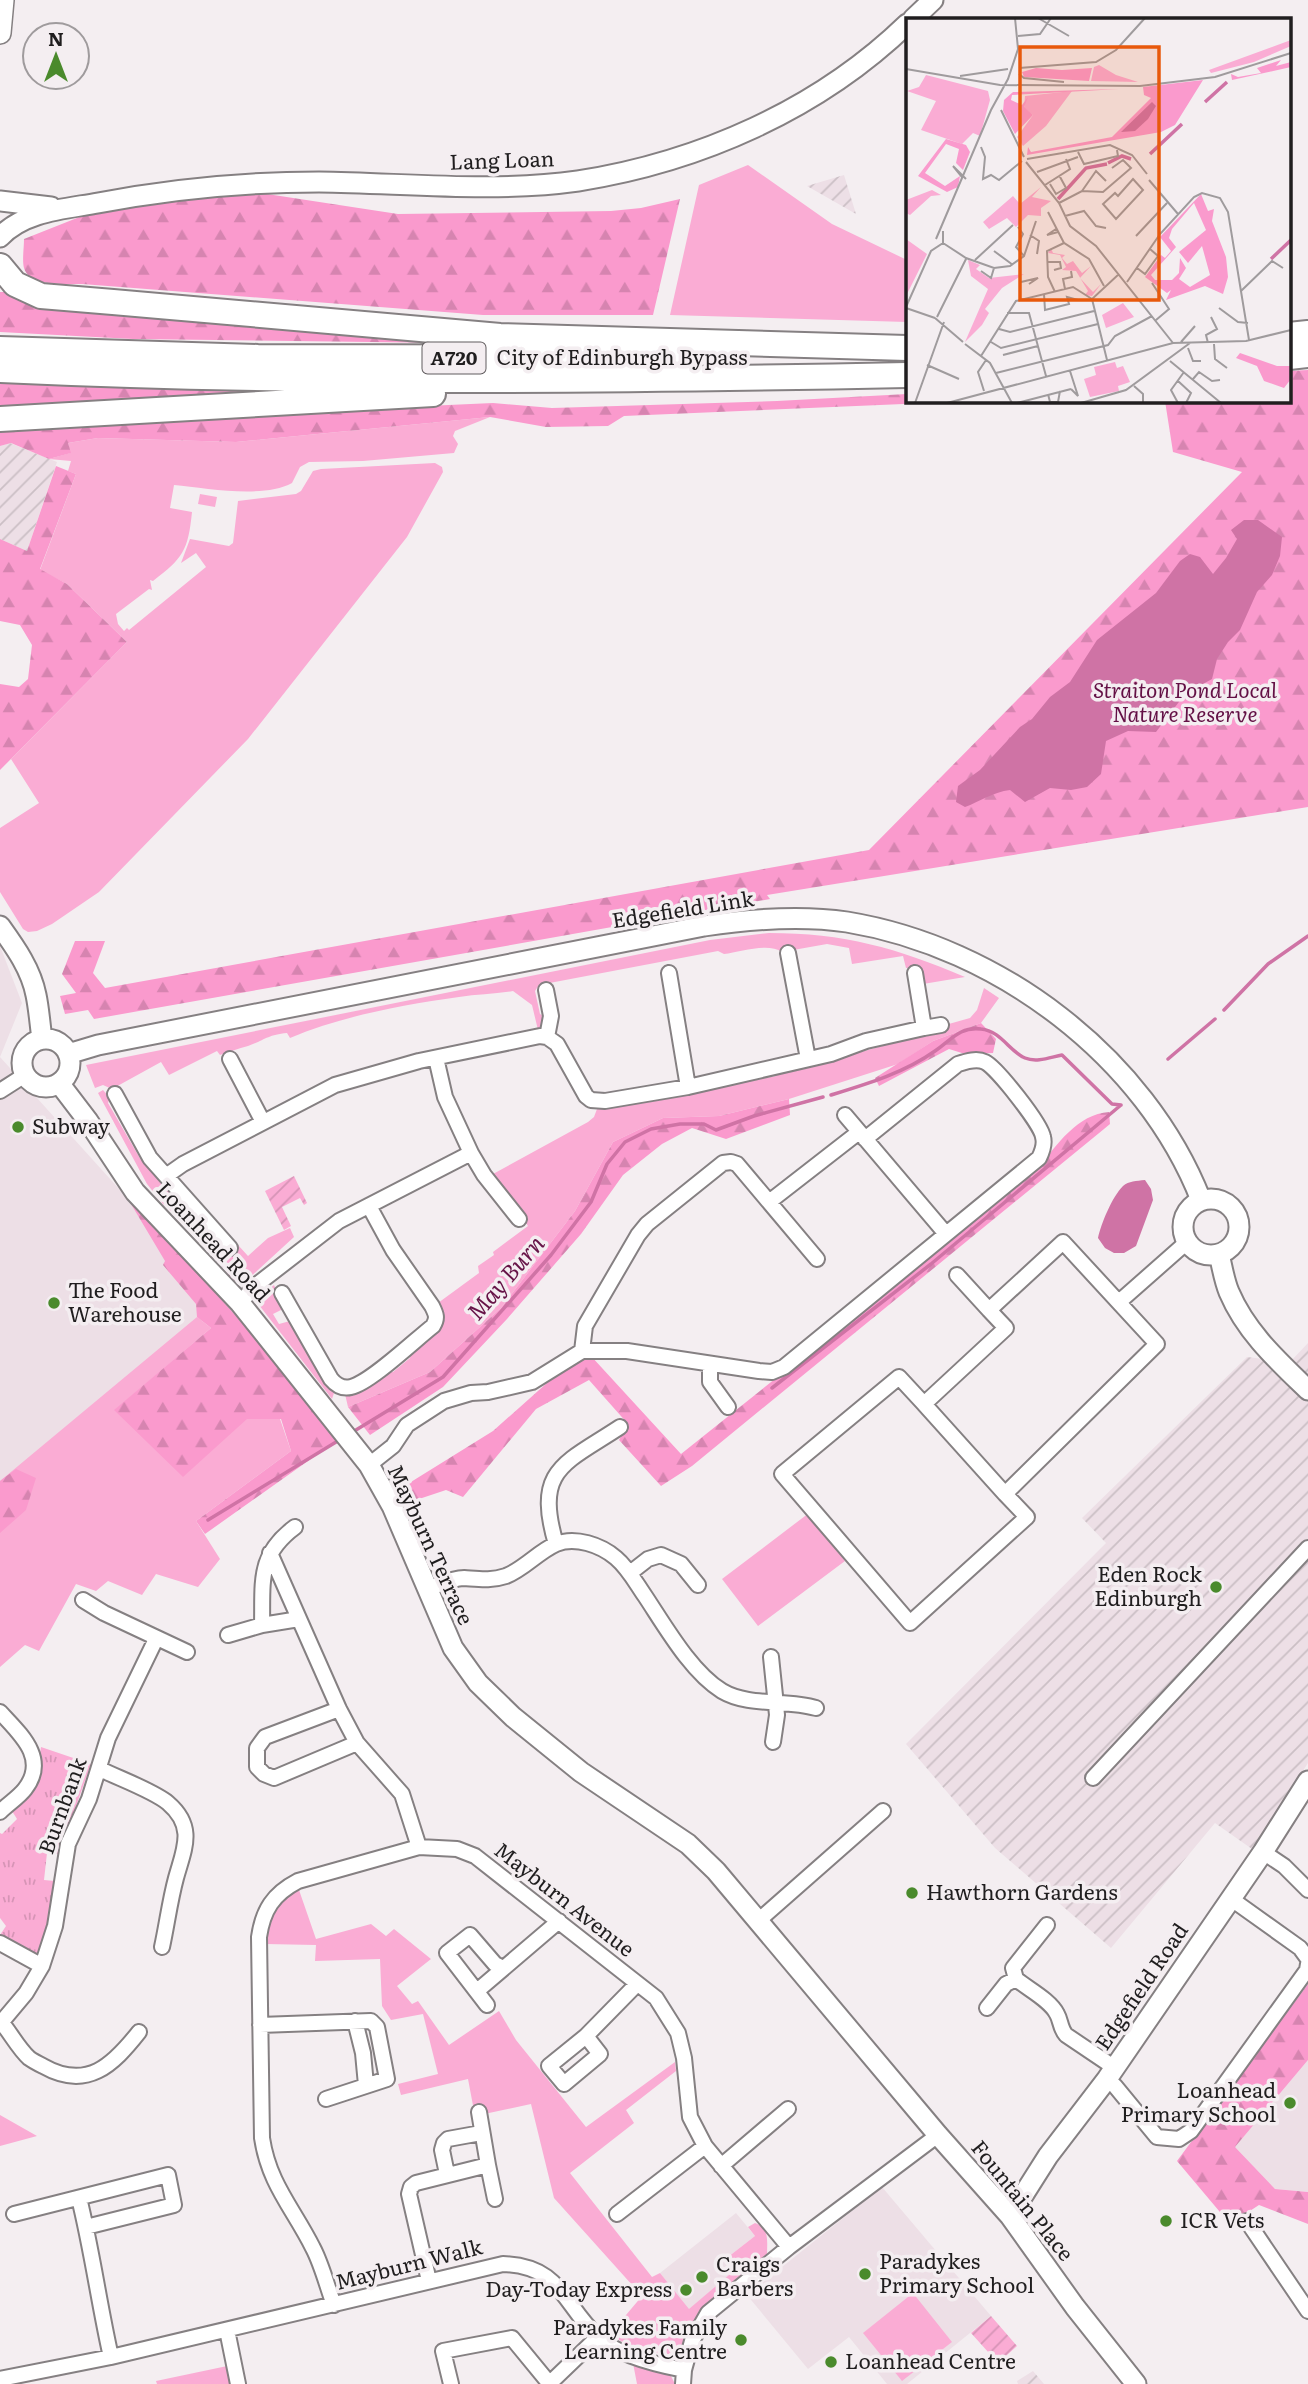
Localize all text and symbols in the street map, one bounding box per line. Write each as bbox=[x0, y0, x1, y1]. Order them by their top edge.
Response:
inset map bbox=[906, 18, 1290, 402]
north arrow bbox=[21, 21, 91, 91]
text: N bbox=[48, 24, 64, 52]
street label: Lang Loan bbox=[449, 141, 555, 176]
street label: City of Edinburgh Bypass bbox=[497, 340, 747, 371]
road number: A720 bbox=[422, 342, 486, 374]
park label: Straiton Pond Local Nature Reserve bbox=[1093, 673, 1277, 728]
street label: Edgefield Link bbox=[609, 881, 756, 934]
place label: Subway bbox=[32, 1109, 111, 1140]
marker: Subway bbox=[10, 1119, 26, 1135]
street label: Loanhead Road bbox=[151, 1173, 279, 1307]
water label: May Burn bbox=[458, 1226, 551, 1327]
place label: The Food Warehouse bbox=[68, 1273, 182, 1328]
marker: The Food Warehouse bbox=[46, 1295, 62, 1311]
street label: Mayburn Terrace bbox=[382, 1459, 483, 1629]
place label: Eden Rock Edinburgh bbox=[1094, 1557, 1202, 1612]
marker: Eden Rock Edinburgh bbox=[1208, 1579, 1224, 1595]
street label: Burnbank bbox=[29, 1752, 93, 1858]
street label: Mayburn Avenue bbox=[489, 1833, 642, 1963]
place label: Hawthorn Gardens bbox=[926, 1875, 1118, 1906]
marker: Hawthorn Gardens bbox=[904, 1885, 920, 1901]
street label: Edgefield Road bbox=[1086, 1916, 1194, 2055]
place label: Loanhead Primary School bbox=[1121, 2073, 1276, 2128]
marker: Loanhead Primary School bbox=[1282, 2095, 1298, 2111]
street label: Fountain Place bbox=[965, 2132, 1083, 2267]
place label: ICR Vets bbox=[1180, 2203, 1264, 2234]
marker: ICR Vets bbox=[1158, 2213, 1174, 2229]
street label: Mayburn Walk bbox=[332, 2229, 485, 2296]
place label: Paradykes Primary School bbox=[879, 2244, 1034, 2299]
place label: Craigs Barbers bbox=[716, 2247, 793, 2302]
marker: Paradykes Primary School bbox=[857, 2266, 873, 2282]
marker: Craigs Barbers bbox=[694, 2269, 710, 2285]
place label: Day-Today Express bbox=[485, 2272, 672, 2303]
marker: Day-Today Express bbox=[678, 2282, 694, 2298]
place label: Paradykes Family Learning Centre bbox=[553, 2310, 728, 2365]
marker: Paradykes Family Learning Centre bbox=[733, 2332, 749, 2348]
place label: Loanhead Centre bbox=[845, 2344, 1016, 2375]
marker: Loanhead Centre bbox=[823, 2354, 839, 2370]

